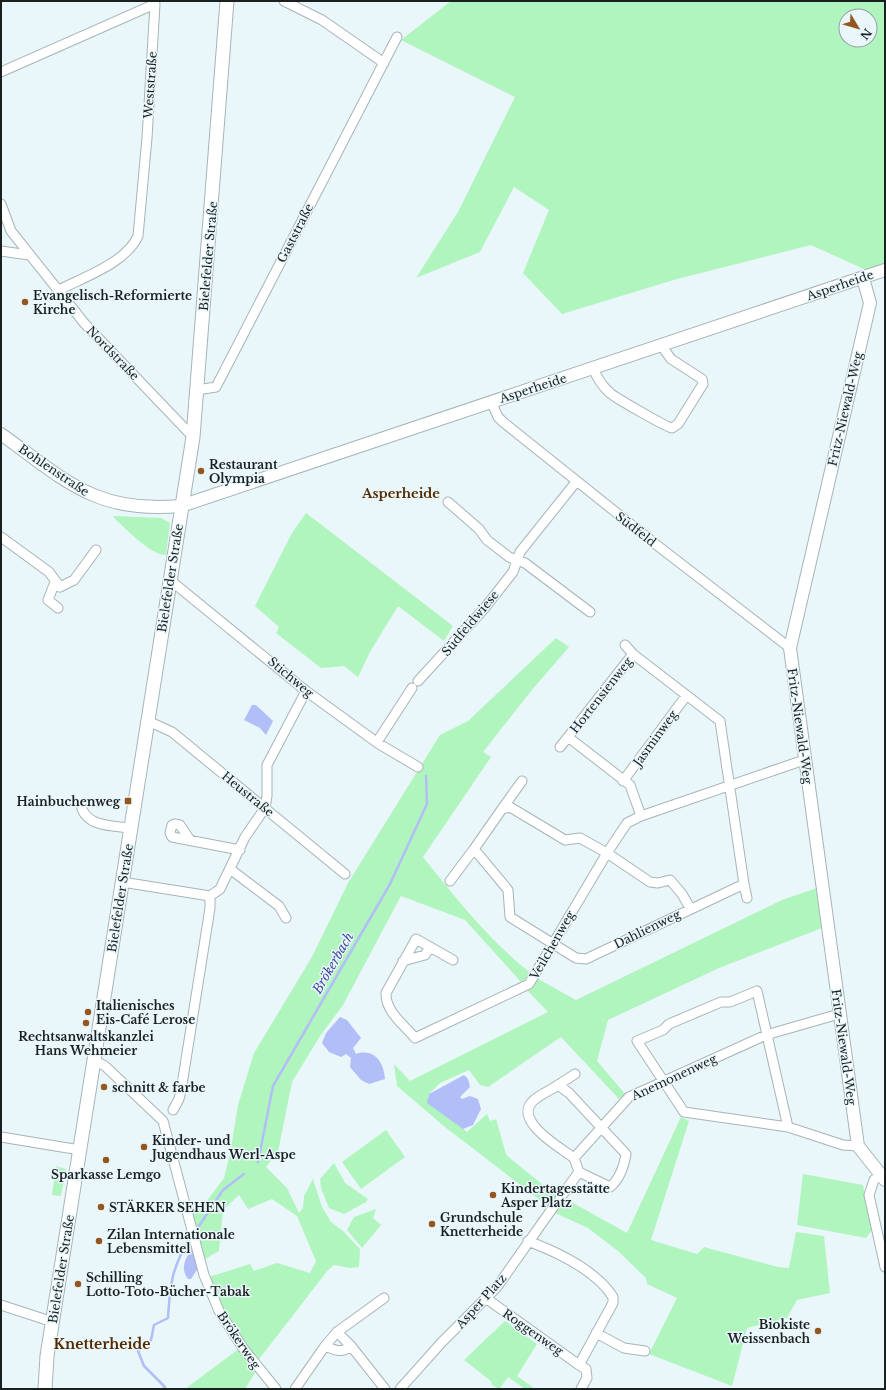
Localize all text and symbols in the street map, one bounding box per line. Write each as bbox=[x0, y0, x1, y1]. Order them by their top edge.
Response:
north arrow bbox=[838, 8, 878, 48]
text: N bbox=[857, 26, 875, 43]
street label: Weststraße bbox=[140, 51, 160, 120]
street label: Bielefelder Straße bbox=[196, 200, 220, 311]
street label: Gaststraße bbox=[274, 201, 316, 265]
street label: Asperheide bbox=[804, 267, 875, 304]
place label: Evangelisch-Reformierte Kirche bbox=[33, 288, 192, 317]
marker: Evangelisch-Reformierte Kirche bbox=[20, 297, 30, 307]
street label: Nordstraße bbox=[83, 323, 143, 383]
street label: Fritz-Niewald-Weg bbox=[825, 350, 866, 468]
street label: Asperheide bbox=[497, 370, 569, 406]
street label: Bohlenstraße bbox=[16, 441, 92, 499]
place label: Restaurant Olympia bbox=[209, 457, 278, 486]
marker: Restaurant Olympia bbox=[196, 466, 206, 476]
district label: Asperheide bbox=[361, 485, 440, 502]
street label: Südfeld bbox=[613, 508, 659, 550]
street label: Bielefelder Straße bbox=[154, 522, 186, 634]
street label: Südfeldwiese bbox=[438, 587, 502, 659]
street label: Hortensienweg bbox=[567, 653, 636, 736]
street label: Stichweg bbox=[265, 654, 317, 701]
street label: Fritz-Niewald-Weg bbox=[784, 667, 816, 786]
street label: Jasminweg bbox=[629, 706, 681, 771]
street label: Heustraße bbox=[219, 768, 277, 820]
place label: Hainbuchenweg bbox=[17, 794, 121, 809]
marker: Hainbuchenweg bbox=[123, 796, 133, 806]
street label: Bielefelder Straße bbox=[104, 842, 136, 954]
street label: Dahlienweg bbox=[611, 906, 684, 952]
street label: Veilchenweg bbox=[526, 907, 578, 983]
water label: Brökerbach bbox=[308, 929, 357, 998]
street label: Fritz-Niewald-Weg bbox=[828, 988, 860, 1107]
place label: Italienisches Eis-Café Lerose bbox=[96, 998, 195, 1027]
marker: Italienisches Eis-Café Lerose bbox=[83, 1007, 93, 1017]
marker: Rechtsanwaltskanzlei Hans Wehmeier bbox=[81, 1018, 91, 1028]
place label: Rechtsanwaltskanzlei Hans Wehmeier bbox=[18, 1029, 154, 1058]
street label: Anemonenweg bbox=[628, 1050, 720, 1104]
place label: schnitt & farbe bbox=[112, 1080, 206, 1095]
marker: schnitt & farbe bbox=[99, 1082, 109, 1092]
place label: Kinder- und Jugendhaus Werl-Aspe bbox=[149, 1133, 296, 1162]
marker: Kinder- und Jugendhaus Werl-Aspe bbox=[139, 1142, 149, 1152]
marker: Sparkasse Lemgo bbox=[101, 1155, 111, 1165]
place label: Sparkasse Lemgo bbox=[51, 1167, 161, 1182]
place label: Kindertagesstätte Asper Platz bbox=[500, 1181, 610, 1210]
marker: Kindertagesstätte Asper Platz bbox=[488, 1190, 498, 1200]
place label: STÄRKER SEHEN bbox=[109, 1199, 227, 1215]
marker: STÄRKER SEHEN bbox=[96, 1202, 106, 1212]
place label: Grundschule Knetterheide bbox=[440, 1210, 523, 1239]
street label: Bielefelder Straße bbox=[45, 1213, 77, 1325]
marker: Grundschule Knetterheide bbox=[427, 1219, 437, 1229]
place label: Zilan Internationale Lebensmittel bbox=[107, 1227, 235, 1256]
marker: Zilan Internationale Lebensmittel bbox=[94, 1236, 104, 1246]
place label: Schilling Lotto-Toto-Bücher-Tabak bbox=[86, 1270, 251, 1299]
street label: Asper Platz bbox=[452, 1270, 510, 1332]
marker: Schilling Lotto-Toto-Bücher-Tabak bbox=[73, 1279, 83, 1289]
street label: Roggenweg bbox=[500, 1306, 567, 1359]
street label: Brökerweg bbox=[214, 1308, 264, 1372]
place label: Biokiste Weissenbach bbox=[727, 1317, 810, 1346]
marker: Biokiste Weissenbach bbox=[813, 1326, 823, 1336]
district label: Knetterheide bbox=[54, 1335, 150, 1353]

